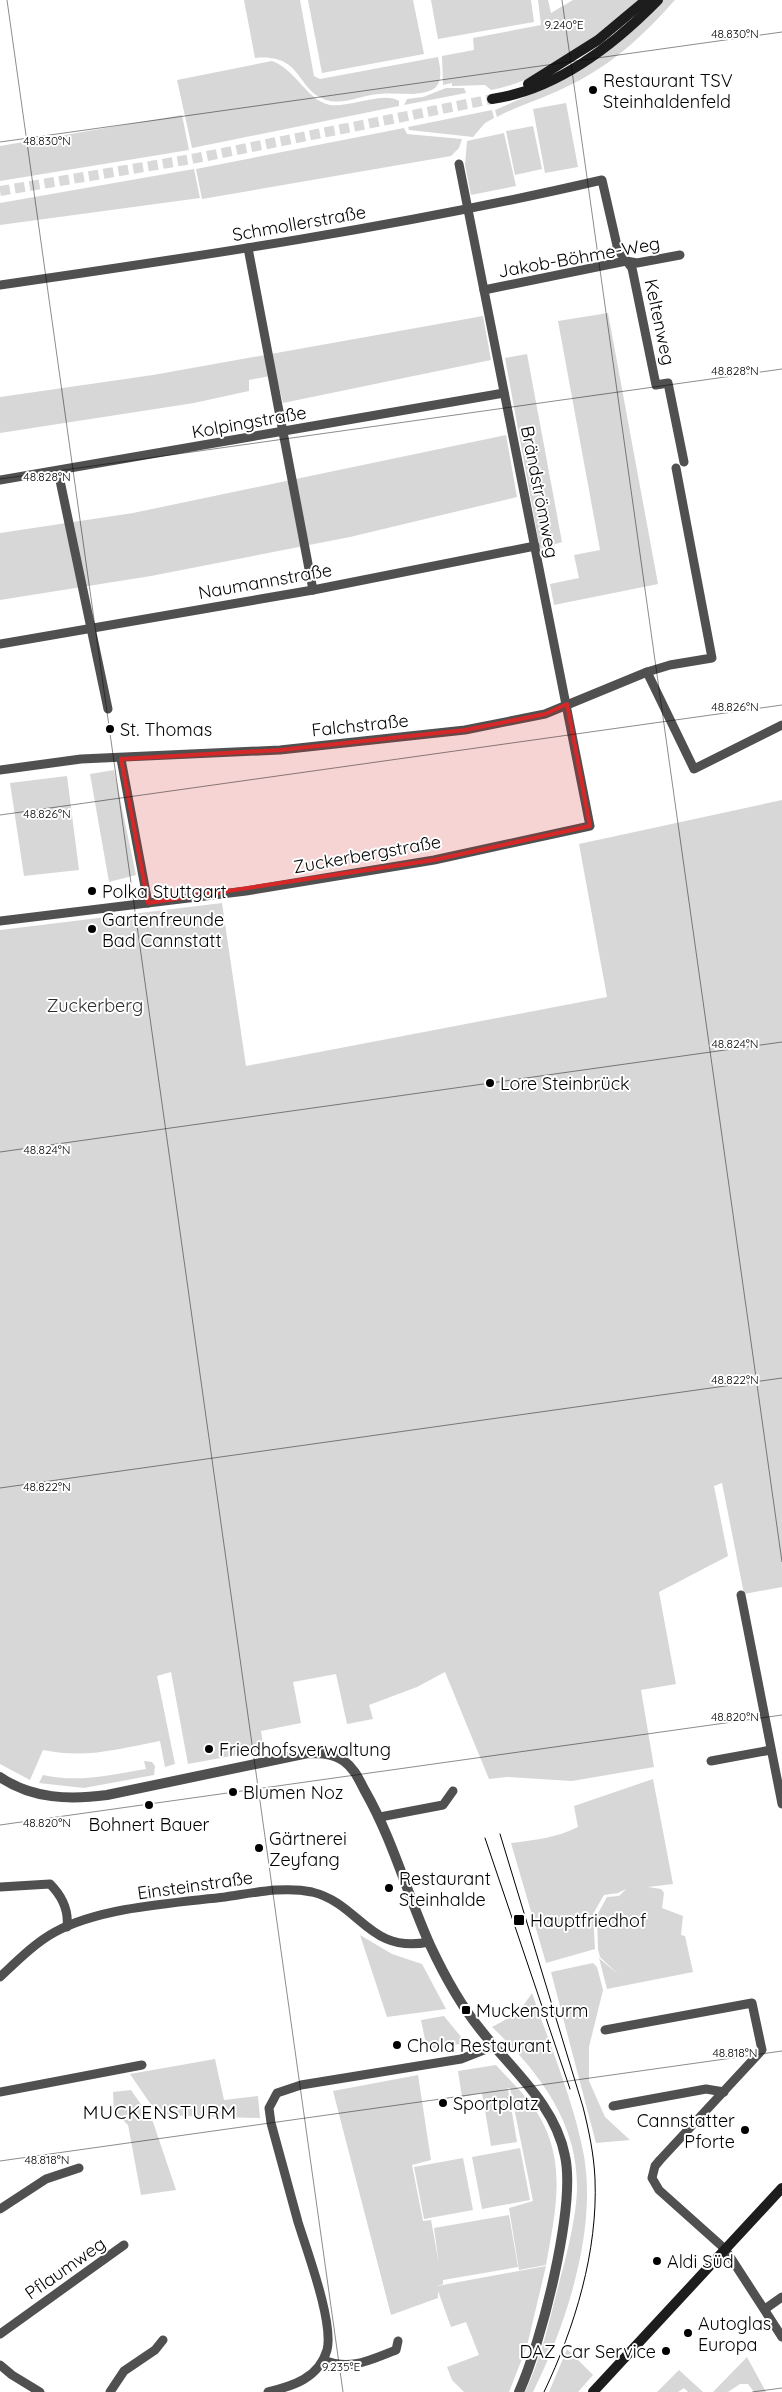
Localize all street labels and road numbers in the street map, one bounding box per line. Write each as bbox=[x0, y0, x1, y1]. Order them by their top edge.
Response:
street label: Schmollerstraße bbox=[230, 200, 368, 246]
street label: Jakob-Böhme-Weg bbox=[496, 231, 662, 283]
street label: Keltenweg bbox=[640, 277, 680, 367]
street label: Kolpingstraße bbox=[190, 401, 308, 443]
street label: Brändströmweg bbox=[516, 424, 564, 560]
street label: Naumannstraße bbox=[196, 558, 334, 604]
street label: Falchstraße bbox=[310, 708, 410, 742]
street label: Zuckerbergstraße bbox=[291, 830, 443, 878]
street label: Einsteinstraße bbox=[136, 1865, 254, 1905]
street label: Pflaumweg bbox=[20, 2232, 110, 2304]

